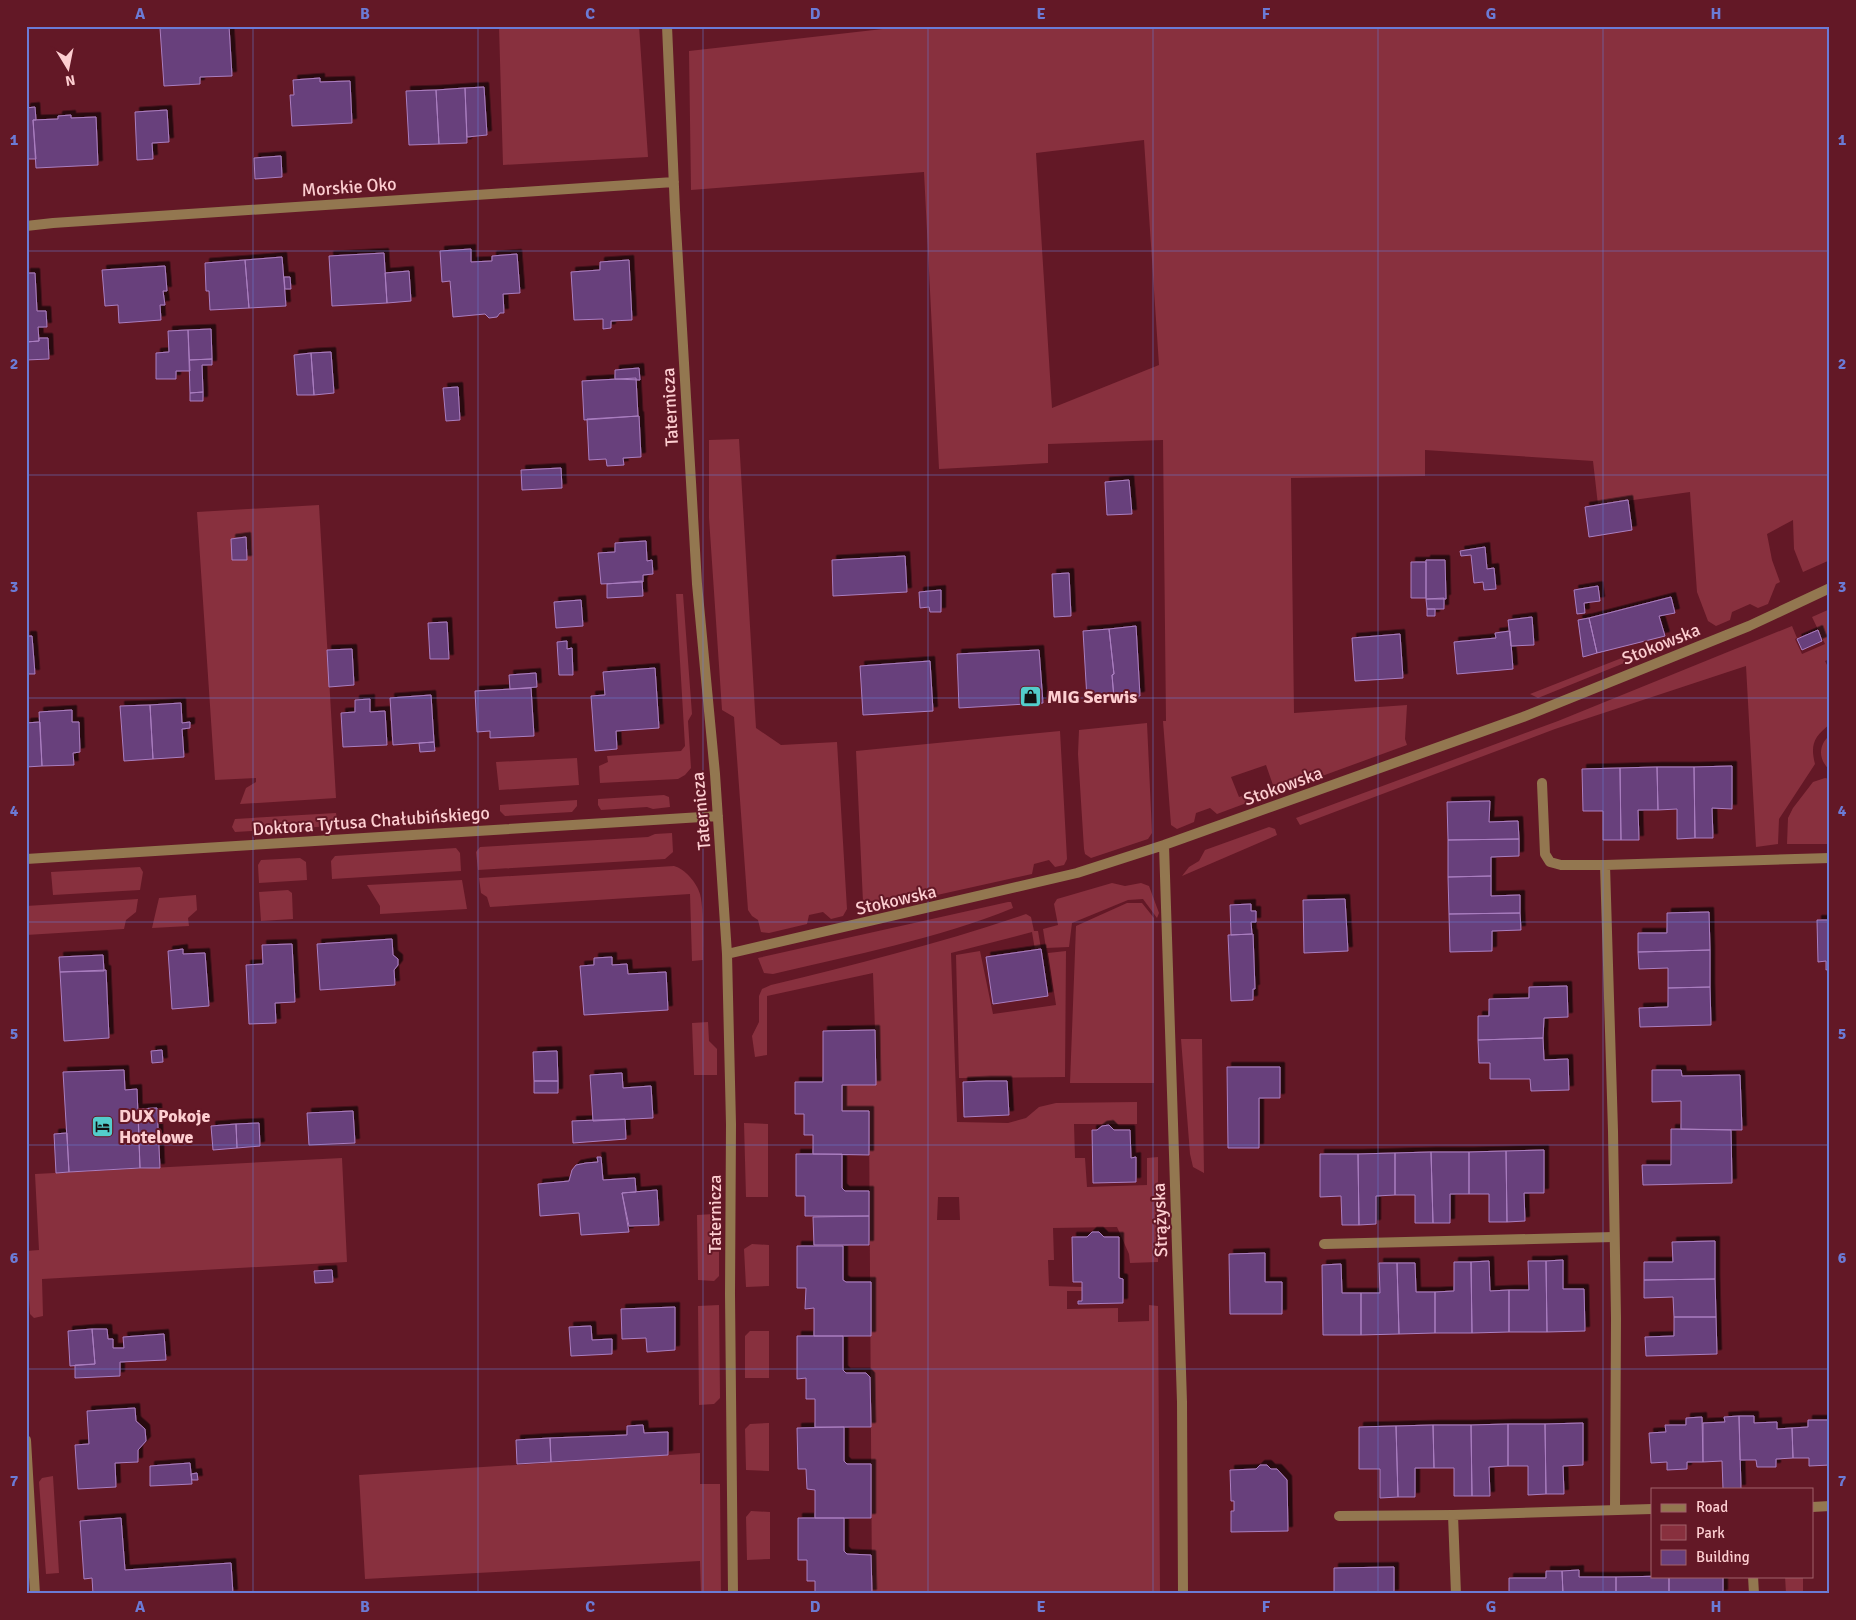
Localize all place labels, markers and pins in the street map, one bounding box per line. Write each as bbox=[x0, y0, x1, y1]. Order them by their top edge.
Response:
shop icon: MIG Serwis bbox=[1019, 685, 1043, 709]
place label: MIG Serwis bbox=[1047, 686, 1137, 708]
place label: DUX Pokoje Hotelowe bbox=[119, 1105, 211, 1148]
hotel icon: DUX Pokoje Hotelowe bbox=[91, 1114, 115, 1138]

